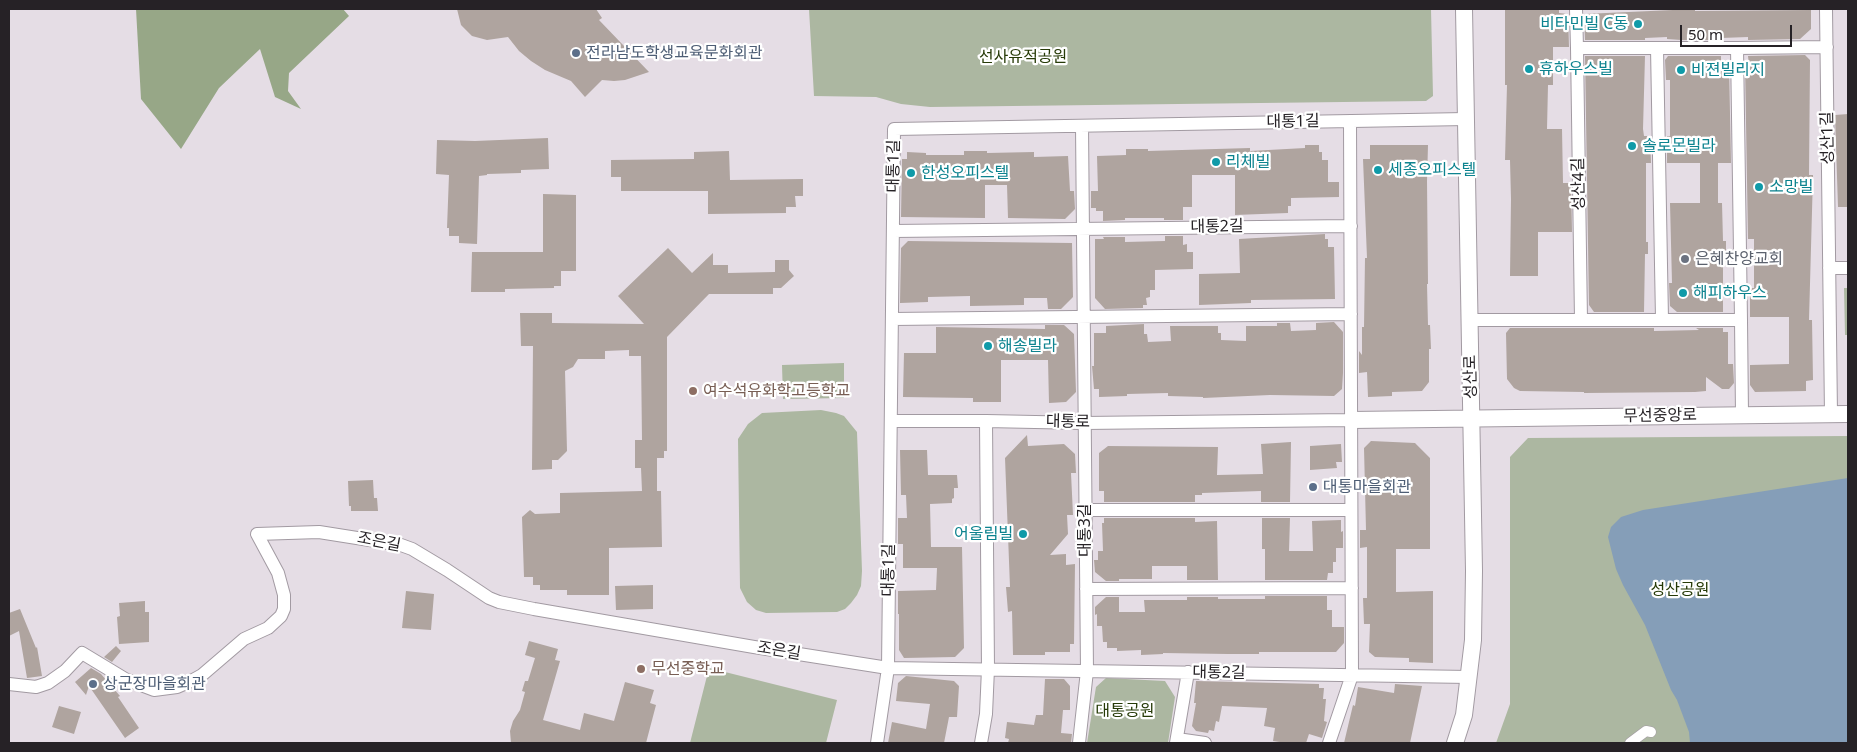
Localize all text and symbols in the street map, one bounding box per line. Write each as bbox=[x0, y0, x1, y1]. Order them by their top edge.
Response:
place label: 비타민빌 C동 bbox=[1540, 14, 1628, 34]
scale bar bbox=[1682, 15, 1794, 47]
marker: 비타민빌 C동 bbox=[1632, 18, 1644, 30]
text: 50 m bbox=[1688, 24, 1723, 44]
place label: 전라남도학생교육문화회관 bbox=[586, 43, 763, 63]
marker: 전라남도학생교육문화회관 bbox=[570, 47, 582, 59]
park label: 선사유적공원 bbox=[979, 47, 1067, 67]
place label: 휴하우스빌 bbox=[1539, 59, 1613, 79]
place label: 비젼빌리지 bbox=[1691, 60, 1765, 80]
marker: 휴하우스빌 bbox=[1523, 63, 1535, 75]
marker: 비젼빌리지 bbox=[1675, 64, 1687, 76]
street label: 성산1길 bbox=[1818, 111, 1838, 165]
street label: 대통1길 bbox=[1266, 112, 1320, 132]
place label: 솔로몬빌라 bbox=[1642, 136, 1716, 156]
street label: 대통1길 bbox=[884, 139, 904, 193]
marker: 솔로몬빌라 bbox=[1626, 140, 1638, 152]
place label: 리체빌 bbox=[1226, 152, 1270, 172]
marker: 리체빌 bbox=[1210, 156, 1222, 168]
street label: 성산4길 bbox=[1569, 157, 1589, 211]
place label: 세종오피스텔 bbox=[1388, 160, 1476, 180]
place label: 한성오피스텔 bbox=[921, 163, 1009, 183]
marker: 세종오피스텔 bbox=[1372, 164, 1384, 176]
marker: 한성오피스텔 bbox=[905, 167, 917, 179]
place label: 소망빌 bbox=[1769, 177, 1813, 197]
marker: 소망빌 bbox=[1753, 181, 1765, 193]
street label: 대통2길 bbox=[1190, 217, 1244, 237]
place label: 은혜찬양교회 bbox=[1695, 249, 1783, 269]
marker: 은혜찬양교회 bbox=[1679, 253, 1691, 265]
place label: 해피하우스 bbox=[1693, 283, 1767, 303]
marker: 해피하우스 bbox=[1677, 287, 1689, 299]
place label: 해송빌라 bbox=[998, 336, 1057, 356]
marker: 해송빌라 bbox=[982, 340, 994, 352]
street label: 성산로 bbox=[1461, 355, 1481, 399]
place label: 여수석유화학고등학교 bbox=[703, 381, 850, 401]
marker: 여수석유화학고등학교 bbox=[687, 385, 699, 397]
street label: 무선중앙로 bbox=[1623, 406, 1697, 426]
street label: 대통로 bbox=[1046, 412, 1090, 432]
place label: 대통마을회관 bbox=[1323, 477, 1411, 497]
marker: 대통마을회관 bbox=[1307, 481, 1319, 493]
street label: 대통3길 bbox=[1075, 503, 1095, 557]
place label: 어울림빌 bbox=[954, 524, 1013, 544]
street label: 조은길 bbox=[355, 528, 403, 556]
marker: 어울림빌 bbox=[1017, 528, 1029, 540]
street label: 대통1길 bbox=[879, 543, 899, 597]
park label: 성산공원 bbox=[1651, 580, 1709, 600]
street label: 조은길 bbox=[756, 638, 802, 664]
place label: 무선중학교 bbox=[651, 659, 725, 679]
marker: 무선중학교 bbox=[635, 663, 647, 675]
street label: 대통2길 bbox=[1192, 663, 1246, 683]
place label: 상군장마을회관 bbox=[103, 674, 206, 694]
marker: 상군장마을회관 bbox=[87, 678, 99, 690]
park label: 대통공원 bbox=[1096, 701, 1154, 721]

